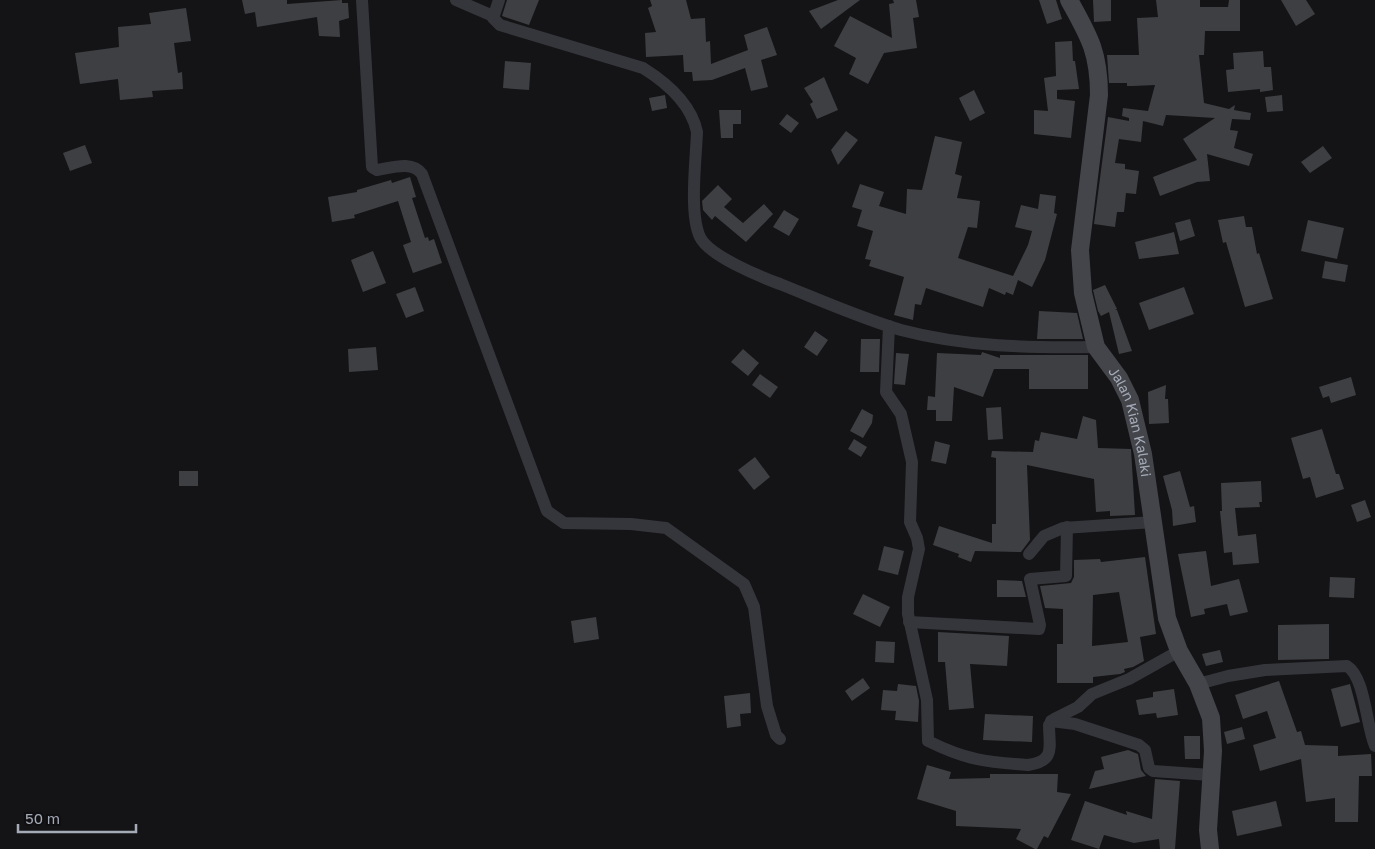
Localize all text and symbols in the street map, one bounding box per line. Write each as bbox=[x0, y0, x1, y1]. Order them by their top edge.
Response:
street label: Jalan Kian Kalaki bbox=[1105, 363, 1155, 478]
scale bar bbox=[18, 802, 135, 834]
text: 50 m bbox=[25, 809, 60, 827]

